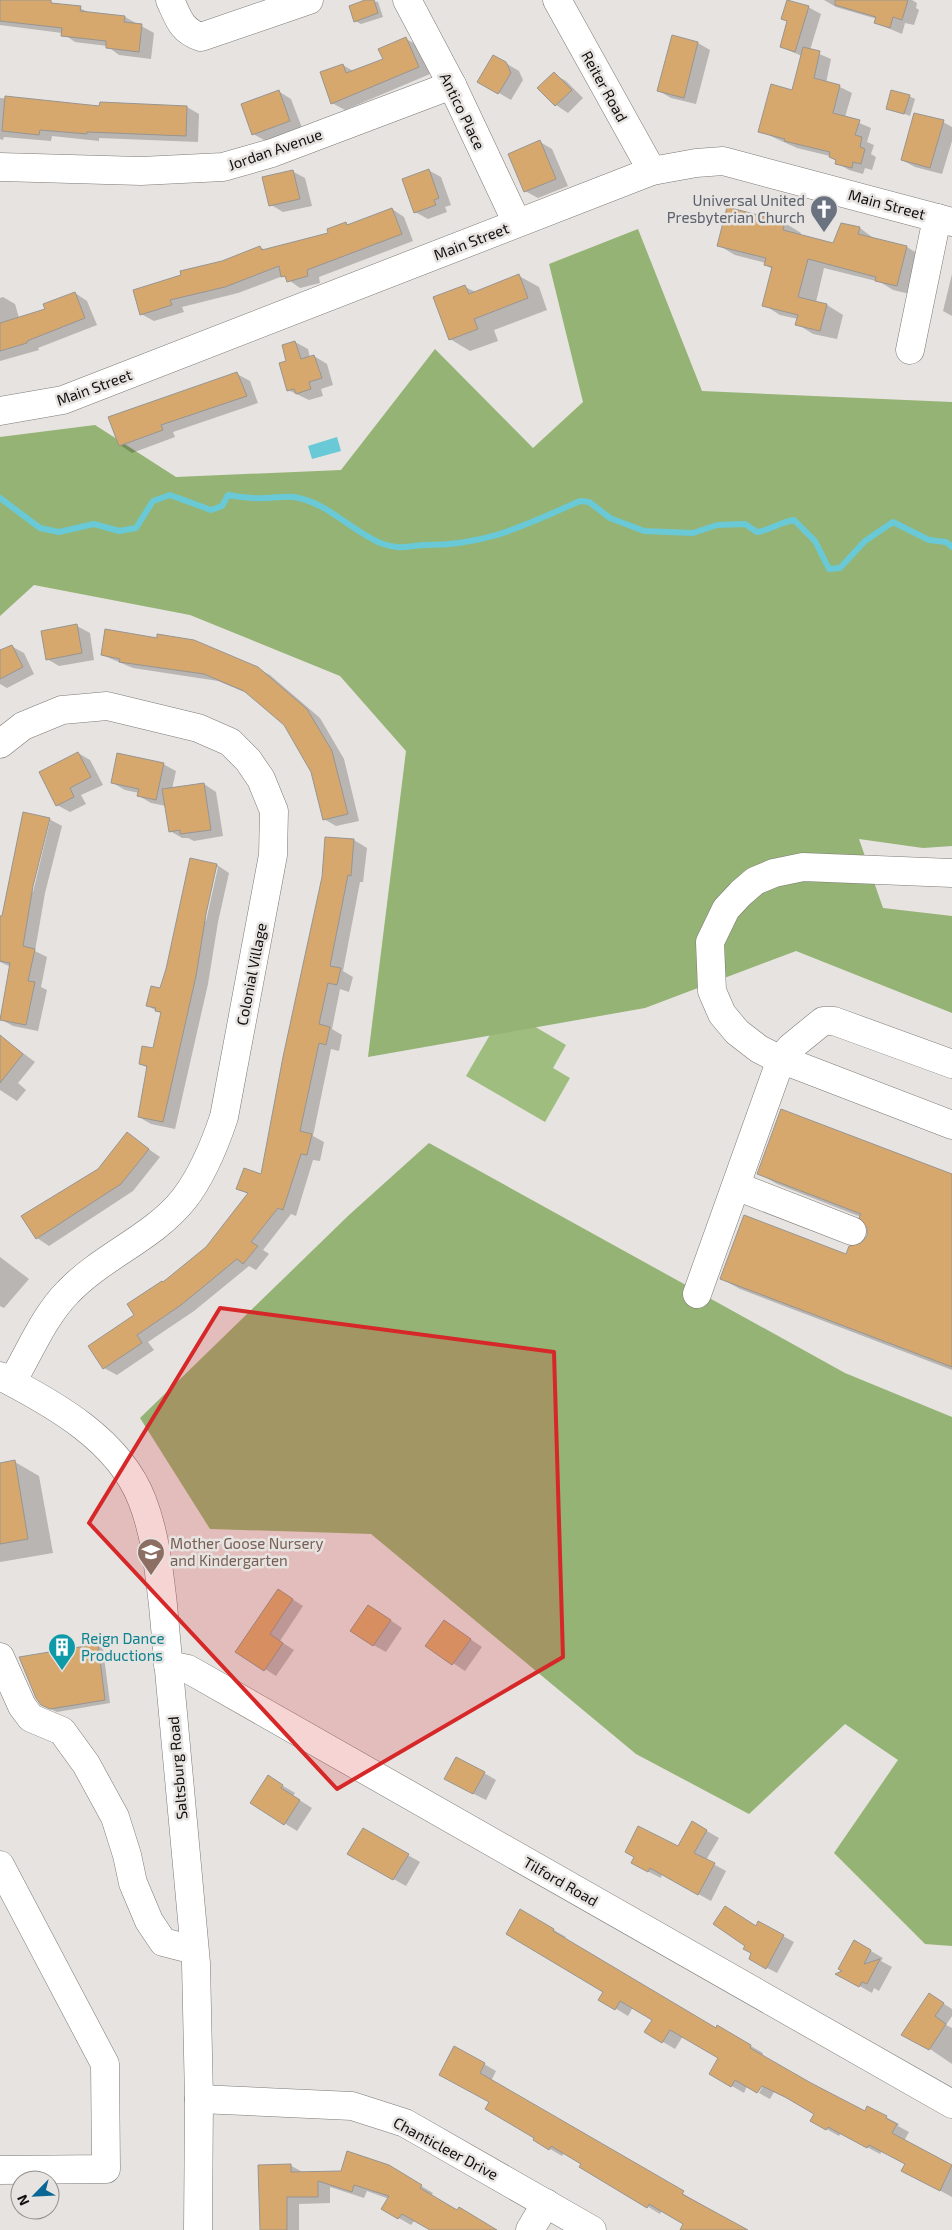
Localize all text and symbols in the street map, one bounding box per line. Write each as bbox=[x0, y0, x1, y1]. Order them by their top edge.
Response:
street label: Reiter Road bbox=[578, 47, 632, 125]
street label: Antico Place bbox=[437, 70, 489, 152]
street label: Jordan Avenue bbox=[226, 124, 324, 174]
street label: Main Street bbox=[847, 185, 928, 223]
place label: Universal United Presbyterian Church bbox=[667, 191, 805, 226]
church icon: Universal United Presbyterian Church bbox=[809, 194, 839, 233]
street label: Main Street bbox=[431, 218, 511, 264]
street label: Main Street bbox=[54, 365, 134, 409]
street label: Colonial Village bbox=[232, 921, 270, 1027]
place label: Mother Goose Nursery and Kindergarten bbox=[170, 1534, 324, 1569]
school or university icon: Mother Goose Nursery and Kindergarten bbox=[136, 1537, 166, 1576]
place label: Reign Dance Productions bbox=[81, 1629, 165, 1664]
building icon: Reign Dance Productions bbox=[47, 1632, 77, 1671]
street label: Saltsburg Road bbox=[164, 1716, 190, 1820]
street label: Tilford Road bbox=[520, 1852, 602, 1910]
street label: Chanticleer Drive bbox=[390, 2113, 502, 2183]
north arrow bbox=[10, 2170, 60, 2220]
text: N bbox=[13, 2192, 32, 2209]

